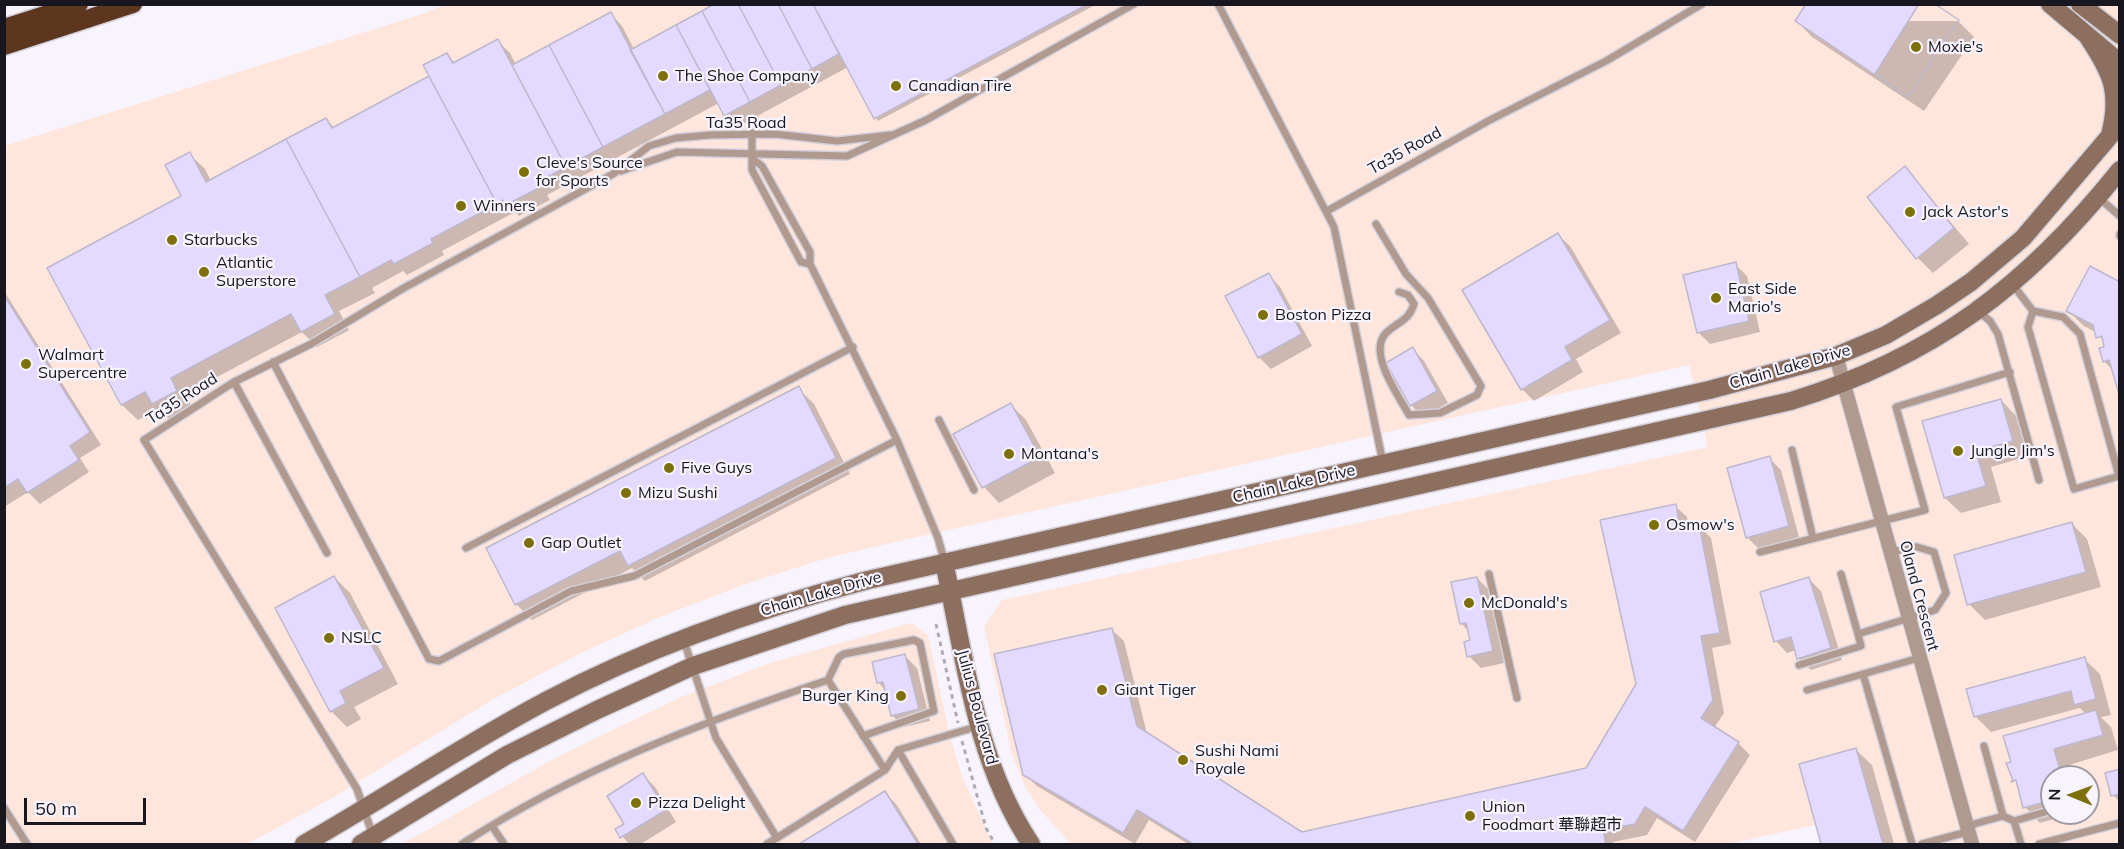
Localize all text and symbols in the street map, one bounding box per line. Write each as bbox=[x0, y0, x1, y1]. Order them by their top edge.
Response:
place label: Moxie's bbox=[1928, 37, 1983, 57]
marker: Moxie's bbox=[1909, 40, 1923, 54]
place label: The Shoe Company bbox=[675, 66, 819, 86]
marker: The Shoe Company bbox=[656, 69, 670, 83]
place label: Canadian Tire bbox=[908, 76, 1012, 96]
marker: Canadian Tire bbox=[889, 79, 903, 93]
street label: Ta35 Road bbox=[706, 113, 786, 133]
street label: Ta35 Road bbox=[1365, 123, 1445, 179]
place label: Cleve's Source for Sports bbox=[536, 153, 643, 191]
marker: Cleve's Source for Sports bbox=[517, 165, 531, 179]
place label: Winners bbox=[473, 196, 536, 216]
marker: Winners bbox=[454, 199, 468, 213]
place label: Jack Astor's bbox=[1922, 202, 2009, 222]
marker: Jack Astor's bbox=[1903, 205, 1917, 219]
place label: Starbucks bbox=[184, 230, 258, 250]
marker: Starbucks bbox=[165, 233, 179, 247]
place label: Atlantic Superstore bbox=[216, 253, 296, 291]
marker: Atlantic Superstore bbox=[197, 265, 211, 279]
place label: East Side Mario's bbox=[1728, 279, 1797, 317]
marker: East Side Mario's bbox=[1709, 291, 1723, 305]
place label: Boston Pizza bbox=[1275, 305, 1371, 325]
marker: Boston Pizza bbox=[1256, 308, 1270, 322]
street label: Chain Lake Drive bbox=[1727, 341, 1853, 393]
place label: Walmart Supercentre bbox=[38, 345, 127, 383]
marker: Walmart Supercentre bbox=[19, 357, 33, 371]
street label: Ta35 Road bbox=[143, 369, 221, 429]
place label: Jungle Jim's bbox=[1970, 441, 2055, 461]
place label: Montana's bbox=[1021, 444, 1099, 464]
marker: Jungle Jim's bbox=[1951, 444, 1965, 458]
marker: Montana's bbox=[1002, 447, 1016, 461]
place label: Five Guys bbox=[681, 458, 752, 478]
marker: Five Guys bbox=[662, 461, 676, 475]
street label: Chain Lake Drive bbox=[1231, 461, 1357, 507]
place label: Mizu Sushi bbox=[638, 483, 718, 503]
marker: Mizu Sushi bbox=[619, 486, 633, 500]
place label: Osmow's bbox=[1666, 515, 1735, 535]
marker: Osmow's bbox=[1647, 518, 1661, 532]
place label: Gap Outlet bbox=[541, 533, 621, 553]
marker: Gap Outlet bbox=[522, 536, 536, 550]
street label: Oland Crescent bbox=[1895, 539, 1943, 653]
street label: Chain Lake Drive bbox=[758, 568, 884, 620]
place label: McDonald's bbox=[1481, 593, 1568, 613]
marker: McDonald's bbox=[1462, 596, 1476, 610]
place label: NSLC bbox=[341, 628, 382, 648]
marker: NSLC bbox=[322, 631, 336, 645]
street label: Julius Boulevard bbox=[952, 647, 1002, 767]
place label: Giant Tiger bbox=[1114, 680, 1196, 700]
marker: Giant Tiger bbox=[1095, 683, 1109, 697]
place label: Burger King bbox=[802, 686, 889, 706]
marker: Burger King bbox=[894, 689, 908, 703]
place label: Sushi Nami Royale bbox=[1195, 741, 1279, 779]
marker: Sushi Nami Royale bbox=[1176, 753, 1190, 767]
north arrow bbox=[2040, 765, 2100, 825]
scale bar bbox=[27, 786, 148, 824]
text: N bbox=[2044, 789, 2064, 801]
place label: Pizza Delight bbox=[648, 793, 745, 813]
marker: Pizza Delight bbox=[629, 796, 643, 810]
text: 50 m bbox=[35, 797, 77, 820]
place label: Union Foodmart 華聯超市 bbox=[1482, 797, 1622, 835]
marker: Union Foodmart 華聯超市 bbox=[1463, 809, 1477, 823]

